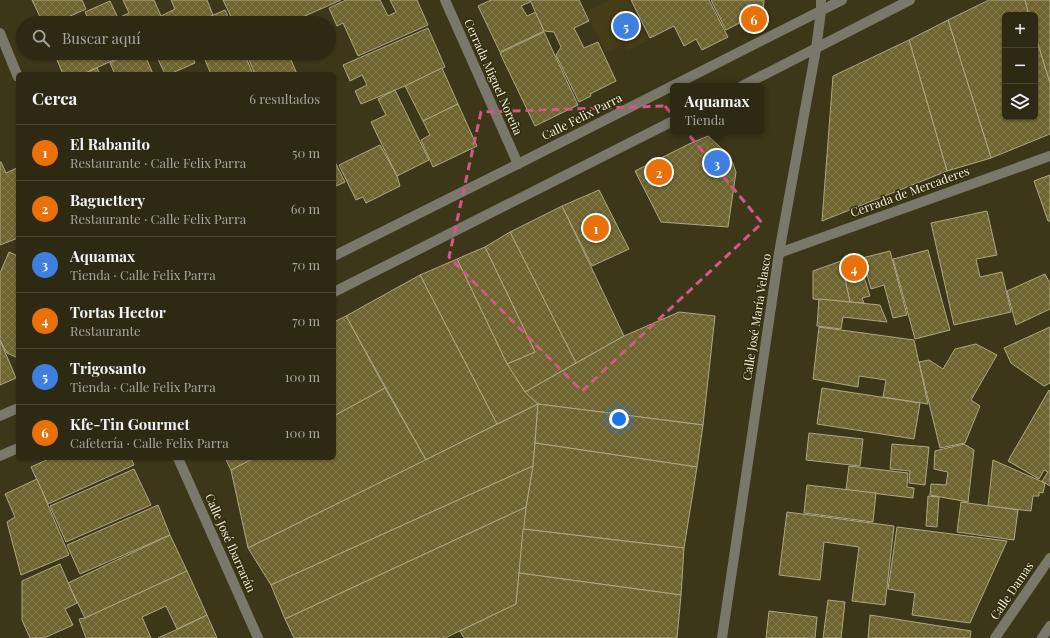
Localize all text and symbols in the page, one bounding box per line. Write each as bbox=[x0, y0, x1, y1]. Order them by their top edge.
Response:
pin: 6 bbox=[741, 4, 767, 34]
pin: 5 bbox=[613, 11, 639, 41]
map controls bbox=[1002, 12, 1038, 120]
button: + bbox=[1002, 12, 1038, 48]
search box bbox=[16, 16, 336, 60]
street label: Cerrada Miguel Noreña bbox=[461, 16, 527, 137]
icon: search bbox=[30, 27, 52, 49]
text: Buscar aquí bbox=[62, 28, 141, 48]
button: − bbox=[1002, 48, 1038, 84]
popup bbox=[670, 83, 764, 135]
button: layers bbox=[1002, 84, 1038, 120]
text: Cerca bbox=[32, 87, 77, 109]
street label: Calle Felix Parra bbox=[539, 89, 625, 143]
text: 6 resultados bbox=[249, 90, 320, 107]
text: Aquamax bbox=[684, 91, 750, 111]
text: Tienda bbox=[684, 111, 725, 128]
text: El Rabanito bbox=[70, 134, 150, 154]
text: 1 bbox=[43, 144, 47, 161]
text: 50 m bbox=[292, 144, 320, 161]
pin: 3 bbox=[704, 148, 730, 178]
text: Restaurante · Calle Felix Parra bbox=[70, 154, 246, 171]
pin: 2 bbox=[646, 157, 672, 187]
street label: Cerrada de Mercaderes bbox=[848, 162, 971, 220]
text: Baguettery bbox=[70, 190, 145, 210]
text: 2 bbox=[42, 200, 48, 217]
text: 60 m bbox=[291, 200, 320, 217]
text: Restaurante · Calle Felix Parra bbox=[70, 210, 246, 227]
pin: 1 bbox=[583, 213, 609, 243]
text: Aquamax bbox=[70, 246, 135, 266]
street label: Calle José María Velasco bbox=[738, 252, 774, 382]
pin: 4 bbox=[841, 253, 867, 283]
text: 3 bbox=[42, 256, 48, 273]
text: 70 m bbox=[292, 256, 320, 273]
text: Tienda · Calle Felix Parra bbox=[70, 266, 216, 283]
text: Tortas Hector bbox=[70, 302, 166, 322]
text: 4 bbox=[42, 312, 48, 329]
text: 70 m bbox=[292, 312, 320, 329]
text: Restaurante bbox=[70, 322, 141, 339]
text: Trigosanto bbox=[70, 358, 146, 378]
text: 5 bbox=[42, 368, 48, 385]
text: 100 m bbox=[285, 368, 320, 385]
text: Tienda · Calle Felix Parra bbox=[70, 378, 216, 395]
your location bbox=[609, 409, 629, 429]
text: Kfe-Tin Gourmet bbox=[70, 414, 190, 434]
text: 6 bbox=[41, 424, 49, 441]
text: 100 m bbox=[285, 424, 320, 441]
text: Cafetería · Calle Felix Parra bbox=[70, 434, 229, 451]
street label: Calle José Ibarrarán bbox=[202, 491, 260, 595]
street label: Calle Damas bbox=[986, 558, 1036, 623]

